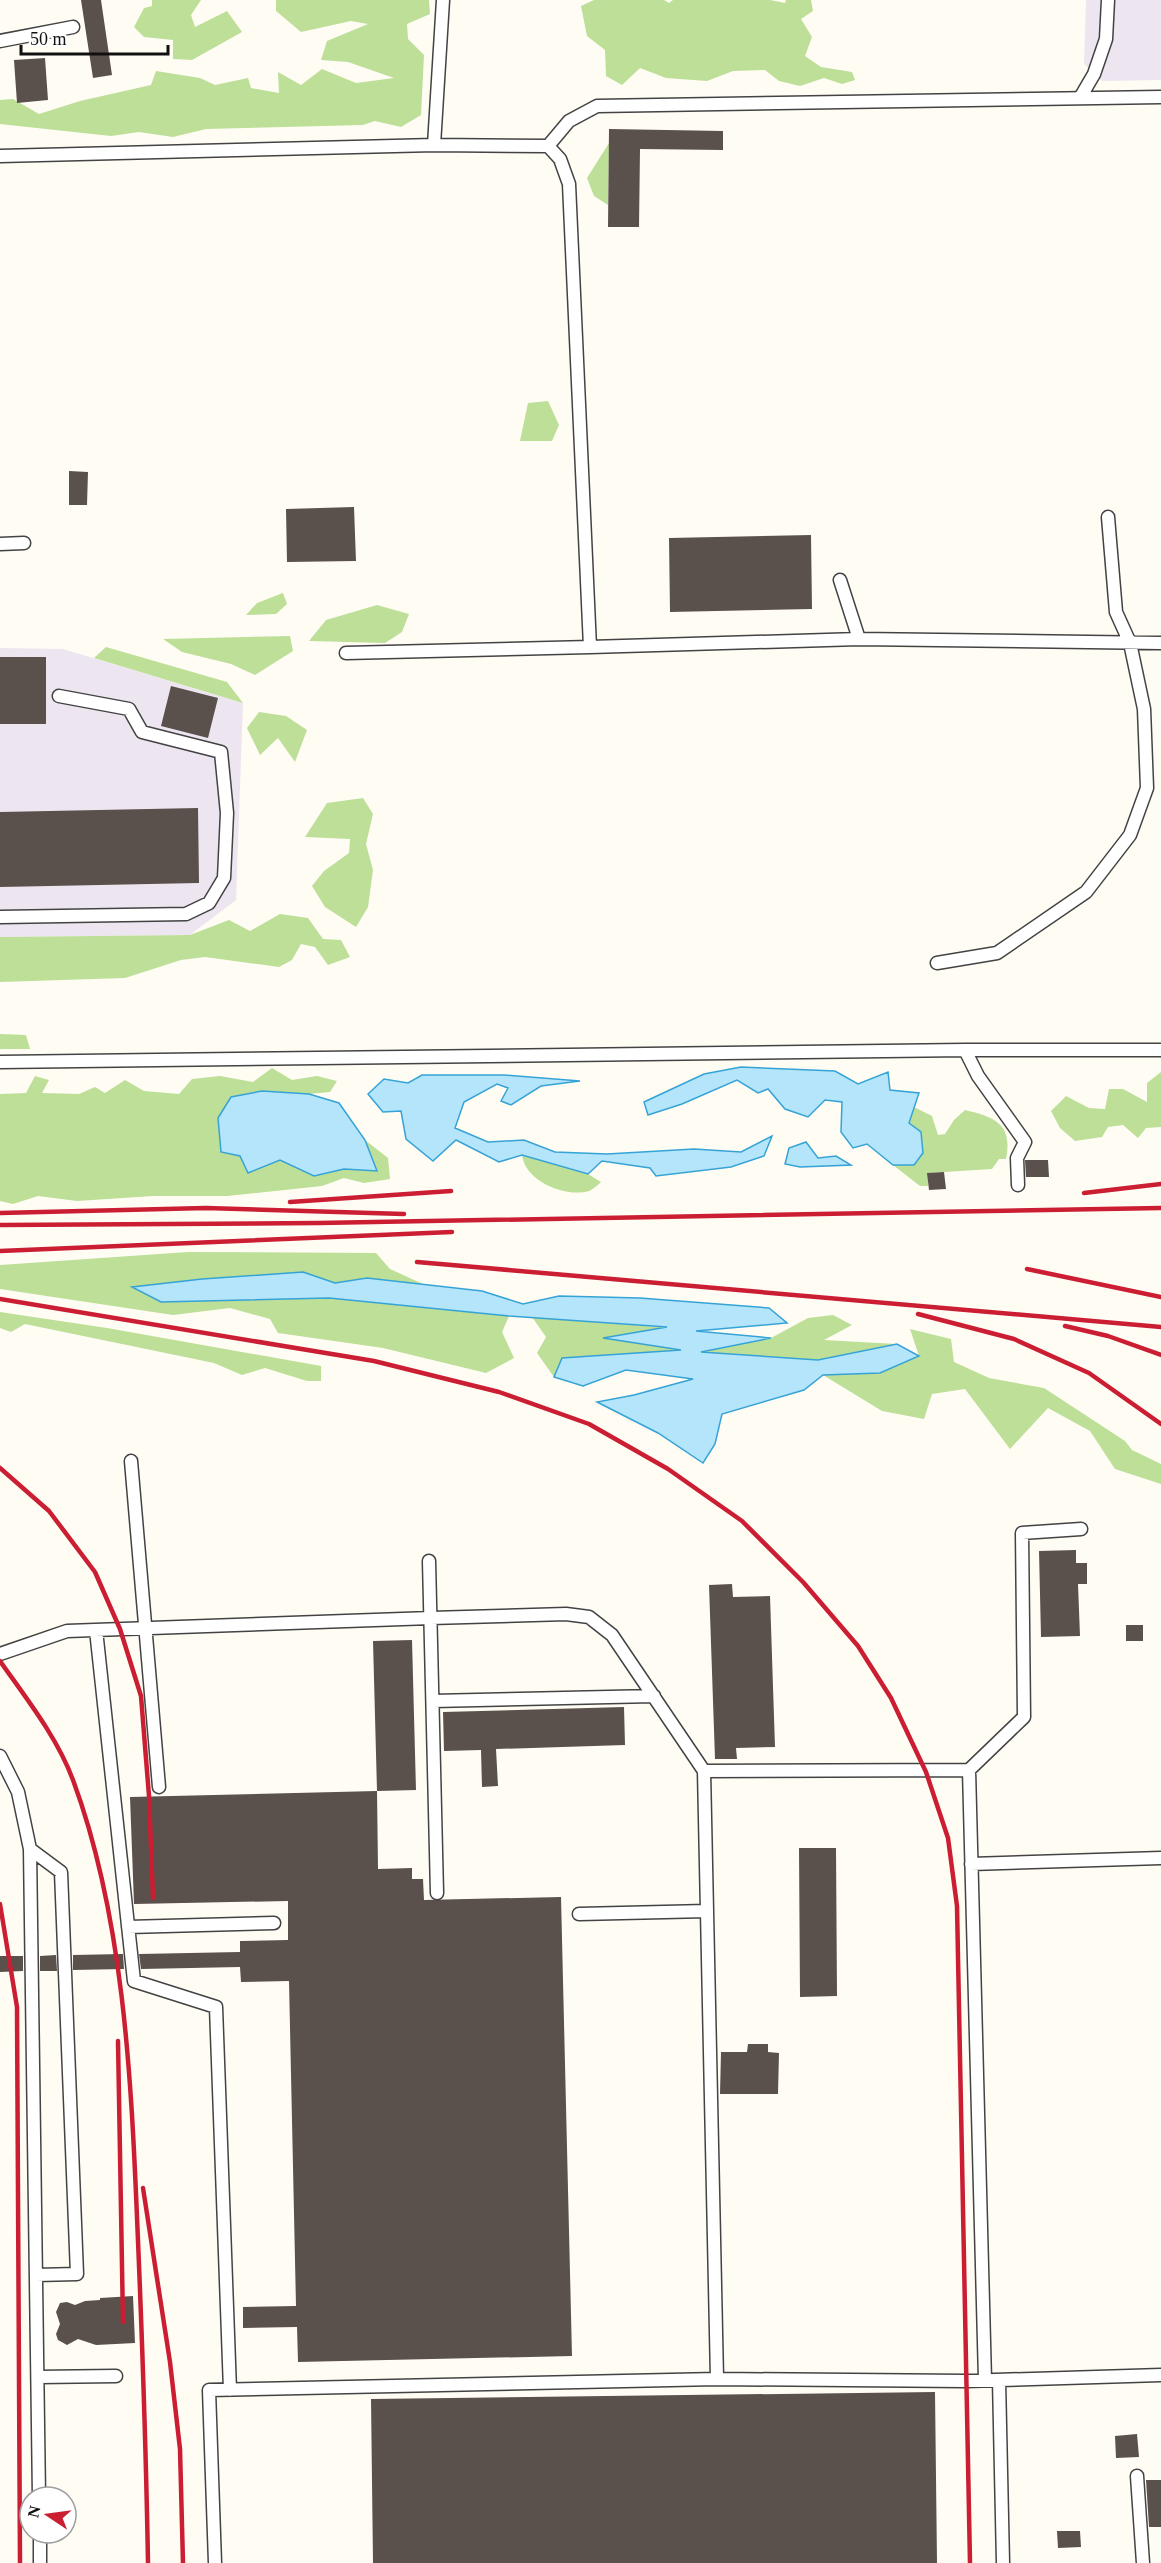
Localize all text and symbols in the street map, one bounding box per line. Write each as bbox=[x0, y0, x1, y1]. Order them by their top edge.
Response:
scale bar bbox=[21, 18, 168, 56]
text: 50 m bbox=[30, 29, 67, 49]
north arrow bbox=[18, 2485, 78, 2545]
text: N bbox=[24, 2504, 44, 2519]

